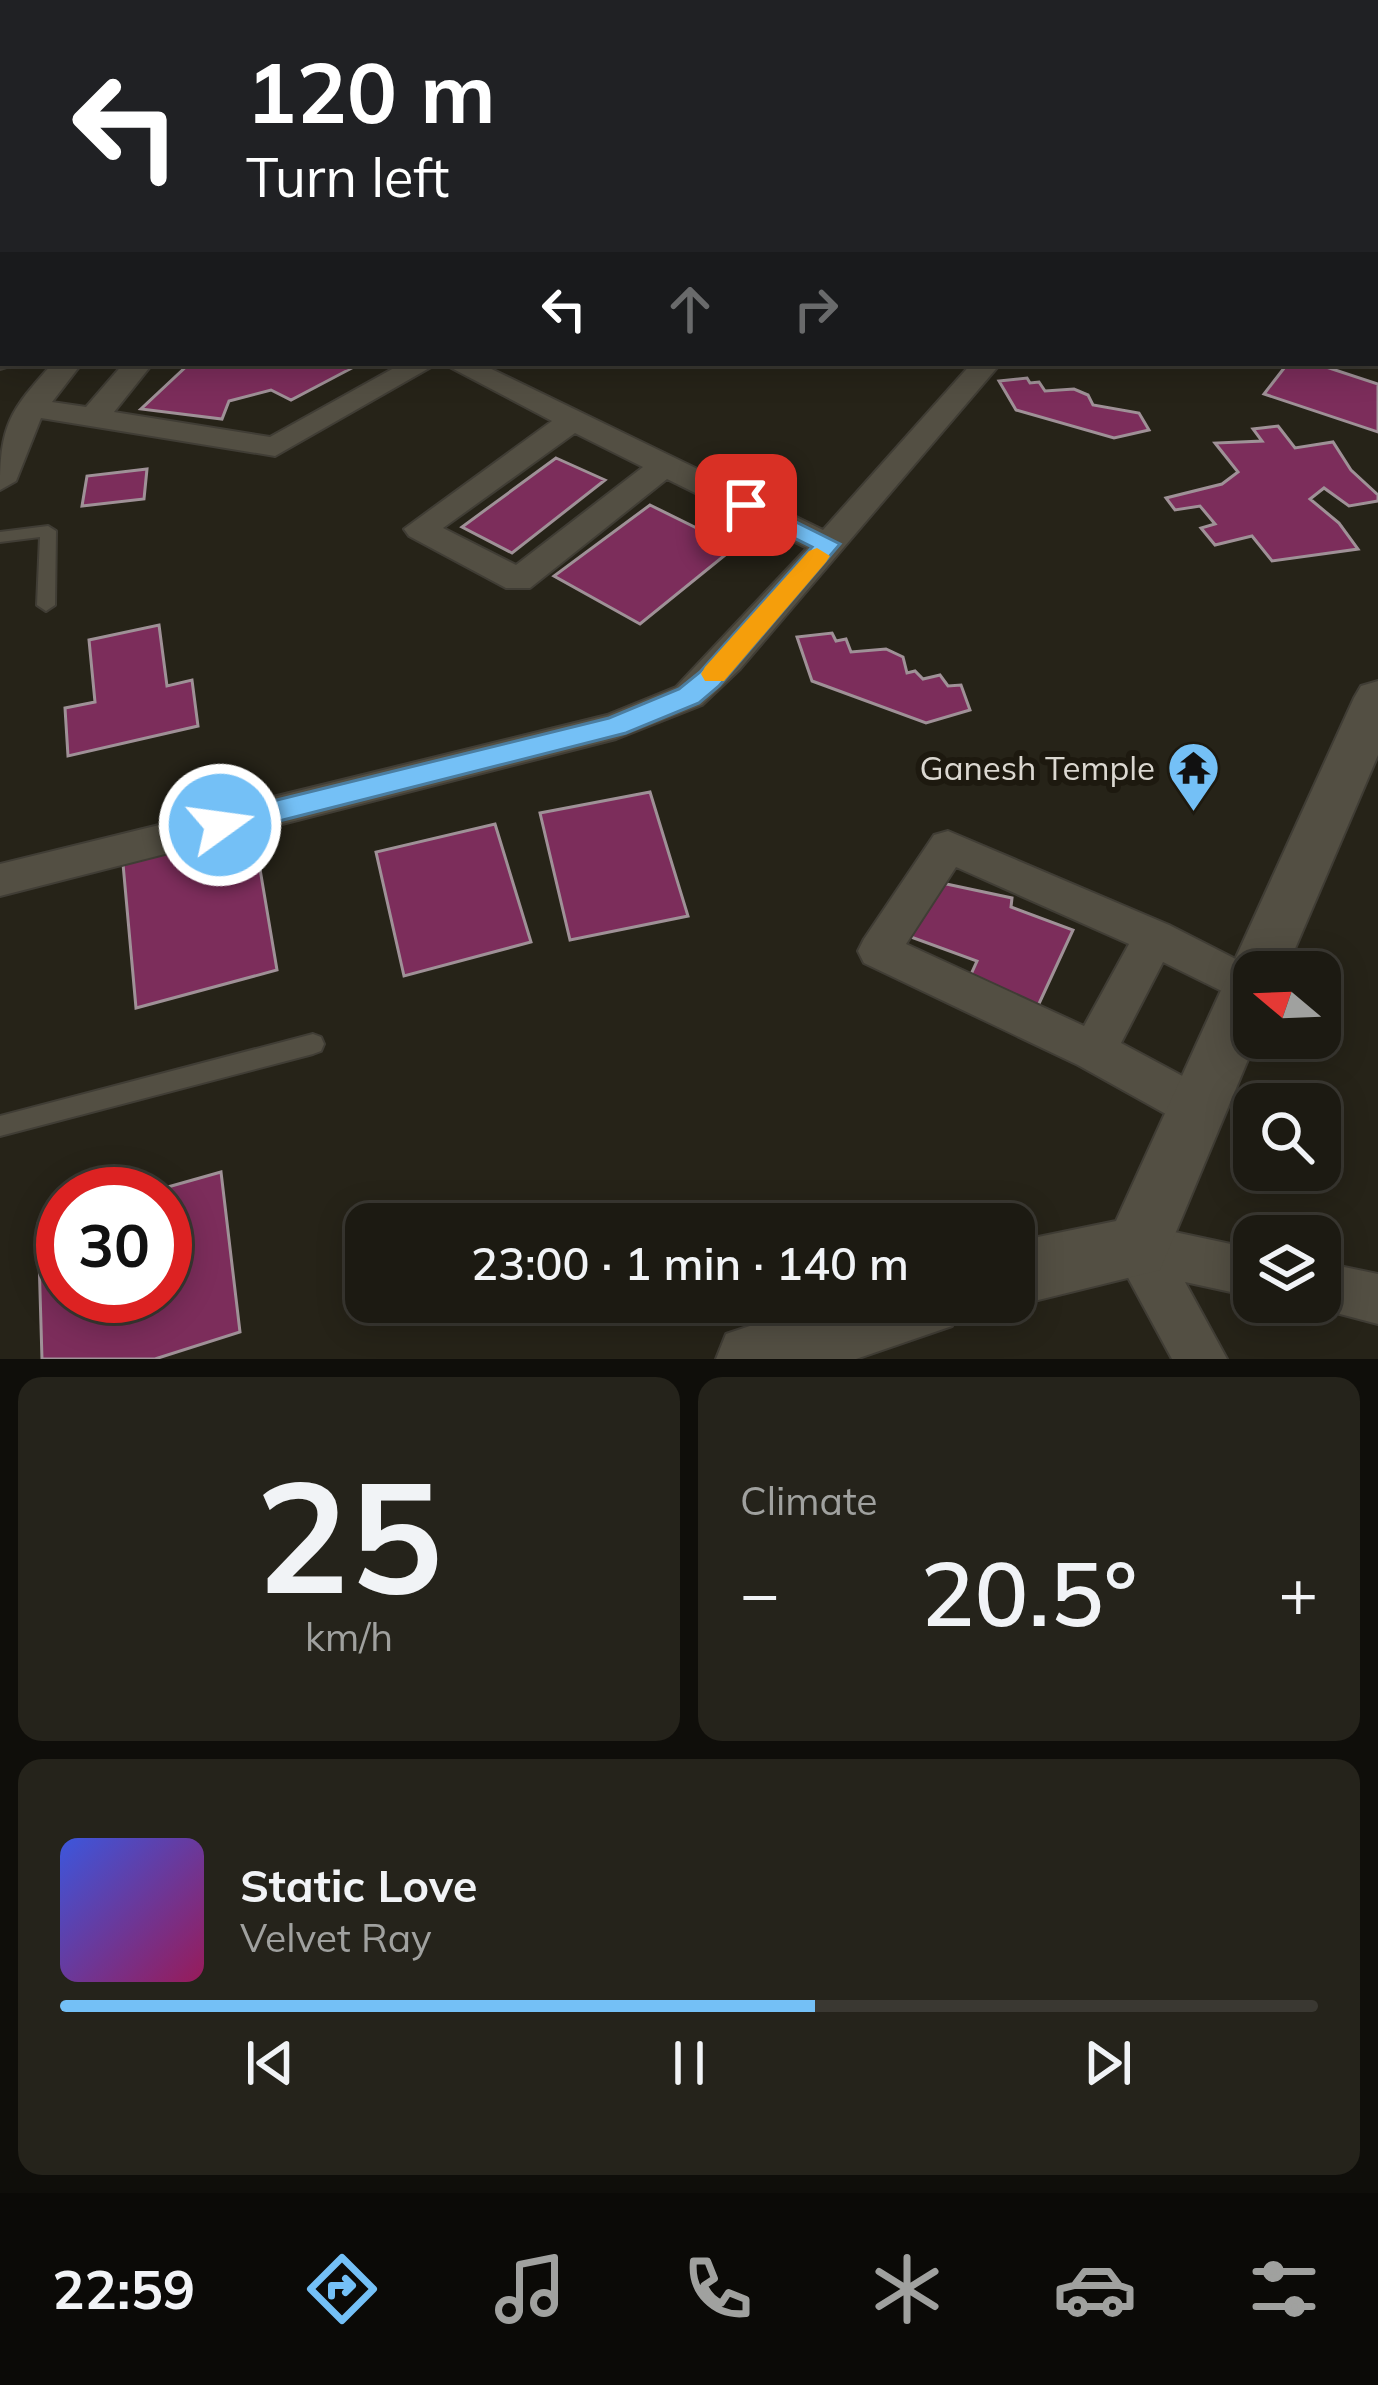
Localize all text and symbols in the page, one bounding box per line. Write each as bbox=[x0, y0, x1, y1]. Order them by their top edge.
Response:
text: 120 m bbox=[246, 39, 496, 144]
icon: left bbox=[48, 48, 204, 204]
text: Turn left bbox=[246, 143, 449, 211]
icon: left bbox=[531, 276, 597, 342]
icon: ahead bbox=[657, 276, 723, 342]
icon: right bbox=[783, 276, 849, 342]
pin bbox=[695, 454, 797, 556]
icon: arrive bbox=[713, 472, 779, 538]
temple icon: Ganesh Temple bbox=[1166, 740, 1222, 814]
place label: Ganesh Temple bbox=[920, 747, 1155, 788]
position arrow bbox=[157, 762, 283, 888]
north arrow bbox=[1233, 951, 1341, 1059]
map controls bbox=[1233, 951, 1341, 1323]
button: search bbox=[1233, 1083, 1341, 1191]
speed limit sign: 30 bbox=[36, 1167, 192, 1323]
button: layers bbox=[1233, 1215, 1341, 1323]
text: 23:00 · 1 min · 140 m bbox=[471, 1235, 909, 1291]
text: 25 bbox=[255, 1436, 443, 1632]
text: Climate bbox=[740, 1476, 878, 1525]
text: 20.5° bbox=[920, 1536, 1138, 1649]
text: − bbox=[740, 1551, 780, 1634]
text: + bbox=[1278, 1551, 1318, 1634]
text: km/h bbox=[305, 1612, 393, 1661]
text: Static Love bbox=[240, 1857, 477, 1913]
text: Velvet Ray bbox=[240, 1913, 432, 1962]
icon: previous bbox=[237, 2030, 303, 2096]
icon: pause bbox=[656, 2030, 722, 2096]
icon: next bbox=[1075, 2030, 1141, 2096]
icon: directions bbox=[300, 2247, 384, 2331]
icon: music bbox=[488, 2247, 572, 2331]
icon: phone bbox=[676, 2247, 760, 2331]
icon: climate bbox=[865, 2247, 949, 2331]
icon: car bbox=[1053, 2247, 1137, 2331]
icon: filters bbox=[1242, 2247, 1326, 2331]
text: 22:59 bbox=[52, 2255, 195, 2323]

